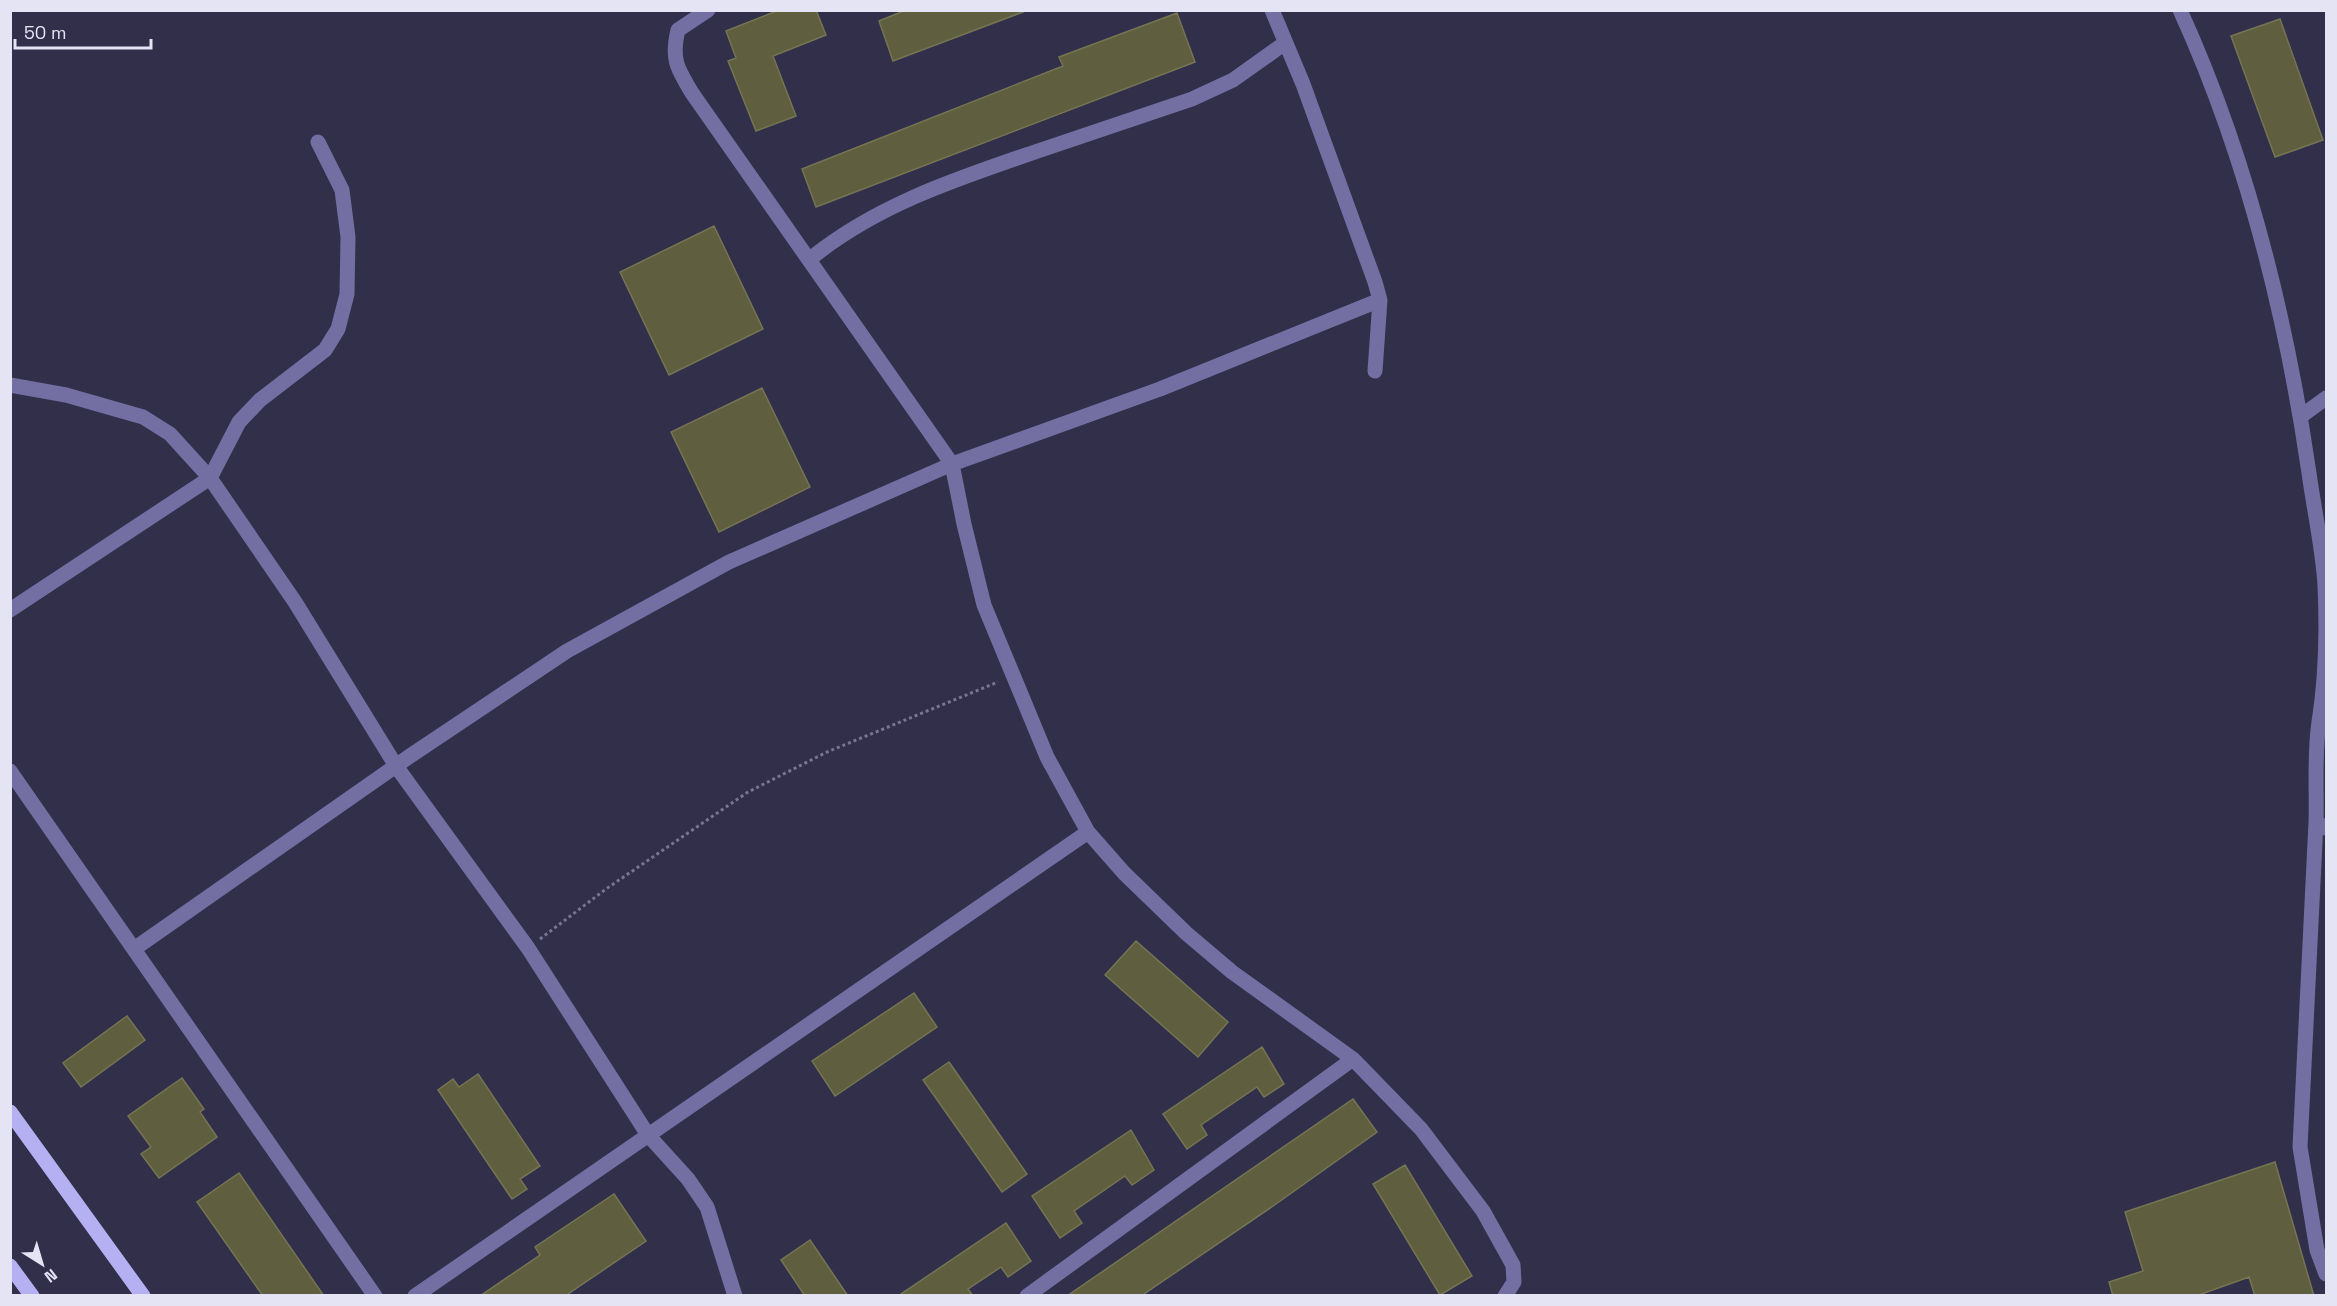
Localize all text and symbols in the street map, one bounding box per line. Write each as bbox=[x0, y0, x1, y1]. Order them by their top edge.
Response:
scale bar bbox=[15, 12, 152, 50]
text: 50 m bbox=[24, 21, 66, 44]
north arrow bbox=[12, 1234, 72, 1294]
text: N bbox=[40, 1264, 61, 1287]

